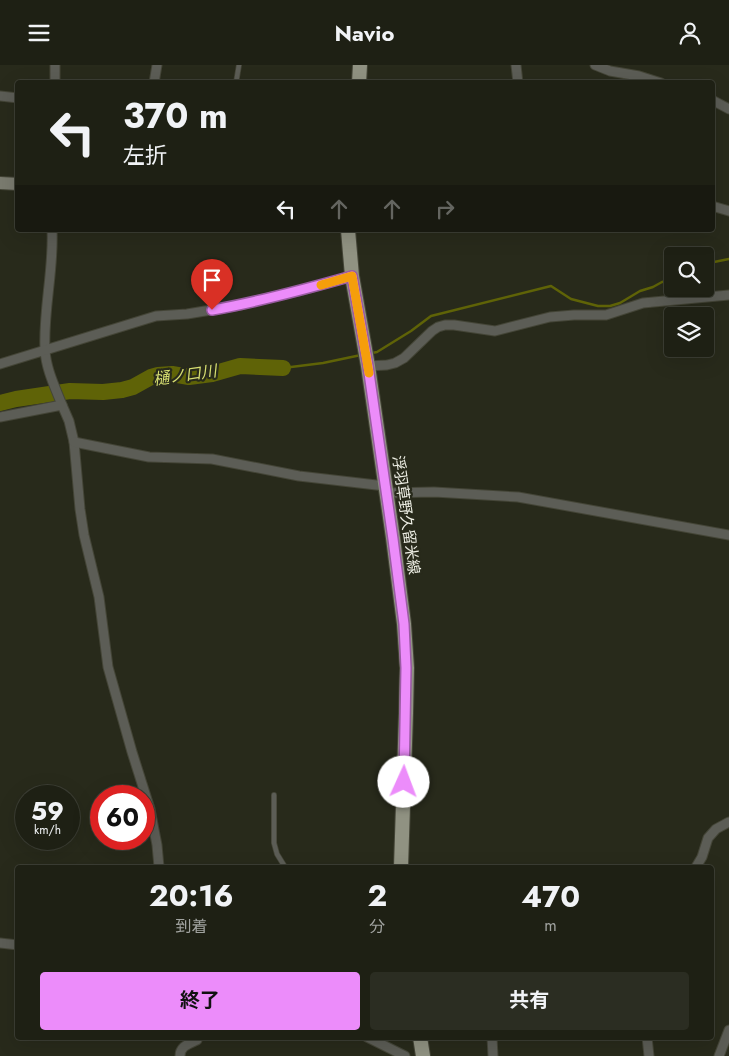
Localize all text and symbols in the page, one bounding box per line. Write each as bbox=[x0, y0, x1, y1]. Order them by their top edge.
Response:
text: Navio bbox=[335, 17, 394, 49]
icon: menu bbox=[25, 19, 53, 47]
icon: person bbox=[676, 19, 704, 47]
text: 370 m bbox=[123, 91, 228, 141]
icon: left bbox=[40, 100, 105, 165]
text: 左折 bbox=[123, 139, 167, 171]
icon: left bbox=[272, 195, 300, 223]
icon: ahead bbox=[325, 195, 353, 223]
icon: ahead bbox=[378, 195, 406, 223]
icon: right bbox=[431, 195, 459, 223]
map controls bbox=[664, 247, 714, 357]
button: search bbox=[664, 247, 714, 297]
pin bbox=[191, 259, 233, 310]
icon: arrive bbox=[198, 266, 226, 294]
button: layers bbox=[664, 307, 714, 357]
water label: 樋ノ口川 bbox=[152, 359, 220, 391]
street label: 浮羽草野久留米線 bbox=[387, 454, 425, 576]
position arrow bbox=[377, 755, 429, 807]
speed limit sign: 60 bbox=[90, 785, 155, 850]
text: 59 bbox=[31, 793, 64, 829]
text: km/h bbox=[34, 821, 61, 839]
text: 20:16 bbox=[149, 874, 234, 917]
text: 2 bbox=[367, 874, 387, 917]
text: 470 bbox=[521, 875, 580, 918]
text: m bbox=[544, 914, 557, 937]
text: 到着 bbox=[175, 915, 207, 938]
text: 分 bbox=[369, 915, 385, 938]
button: 終了 bbox=[40, 972, 360, 1030]
button: 共有 bbox=[370, 972, 689, 1030]

